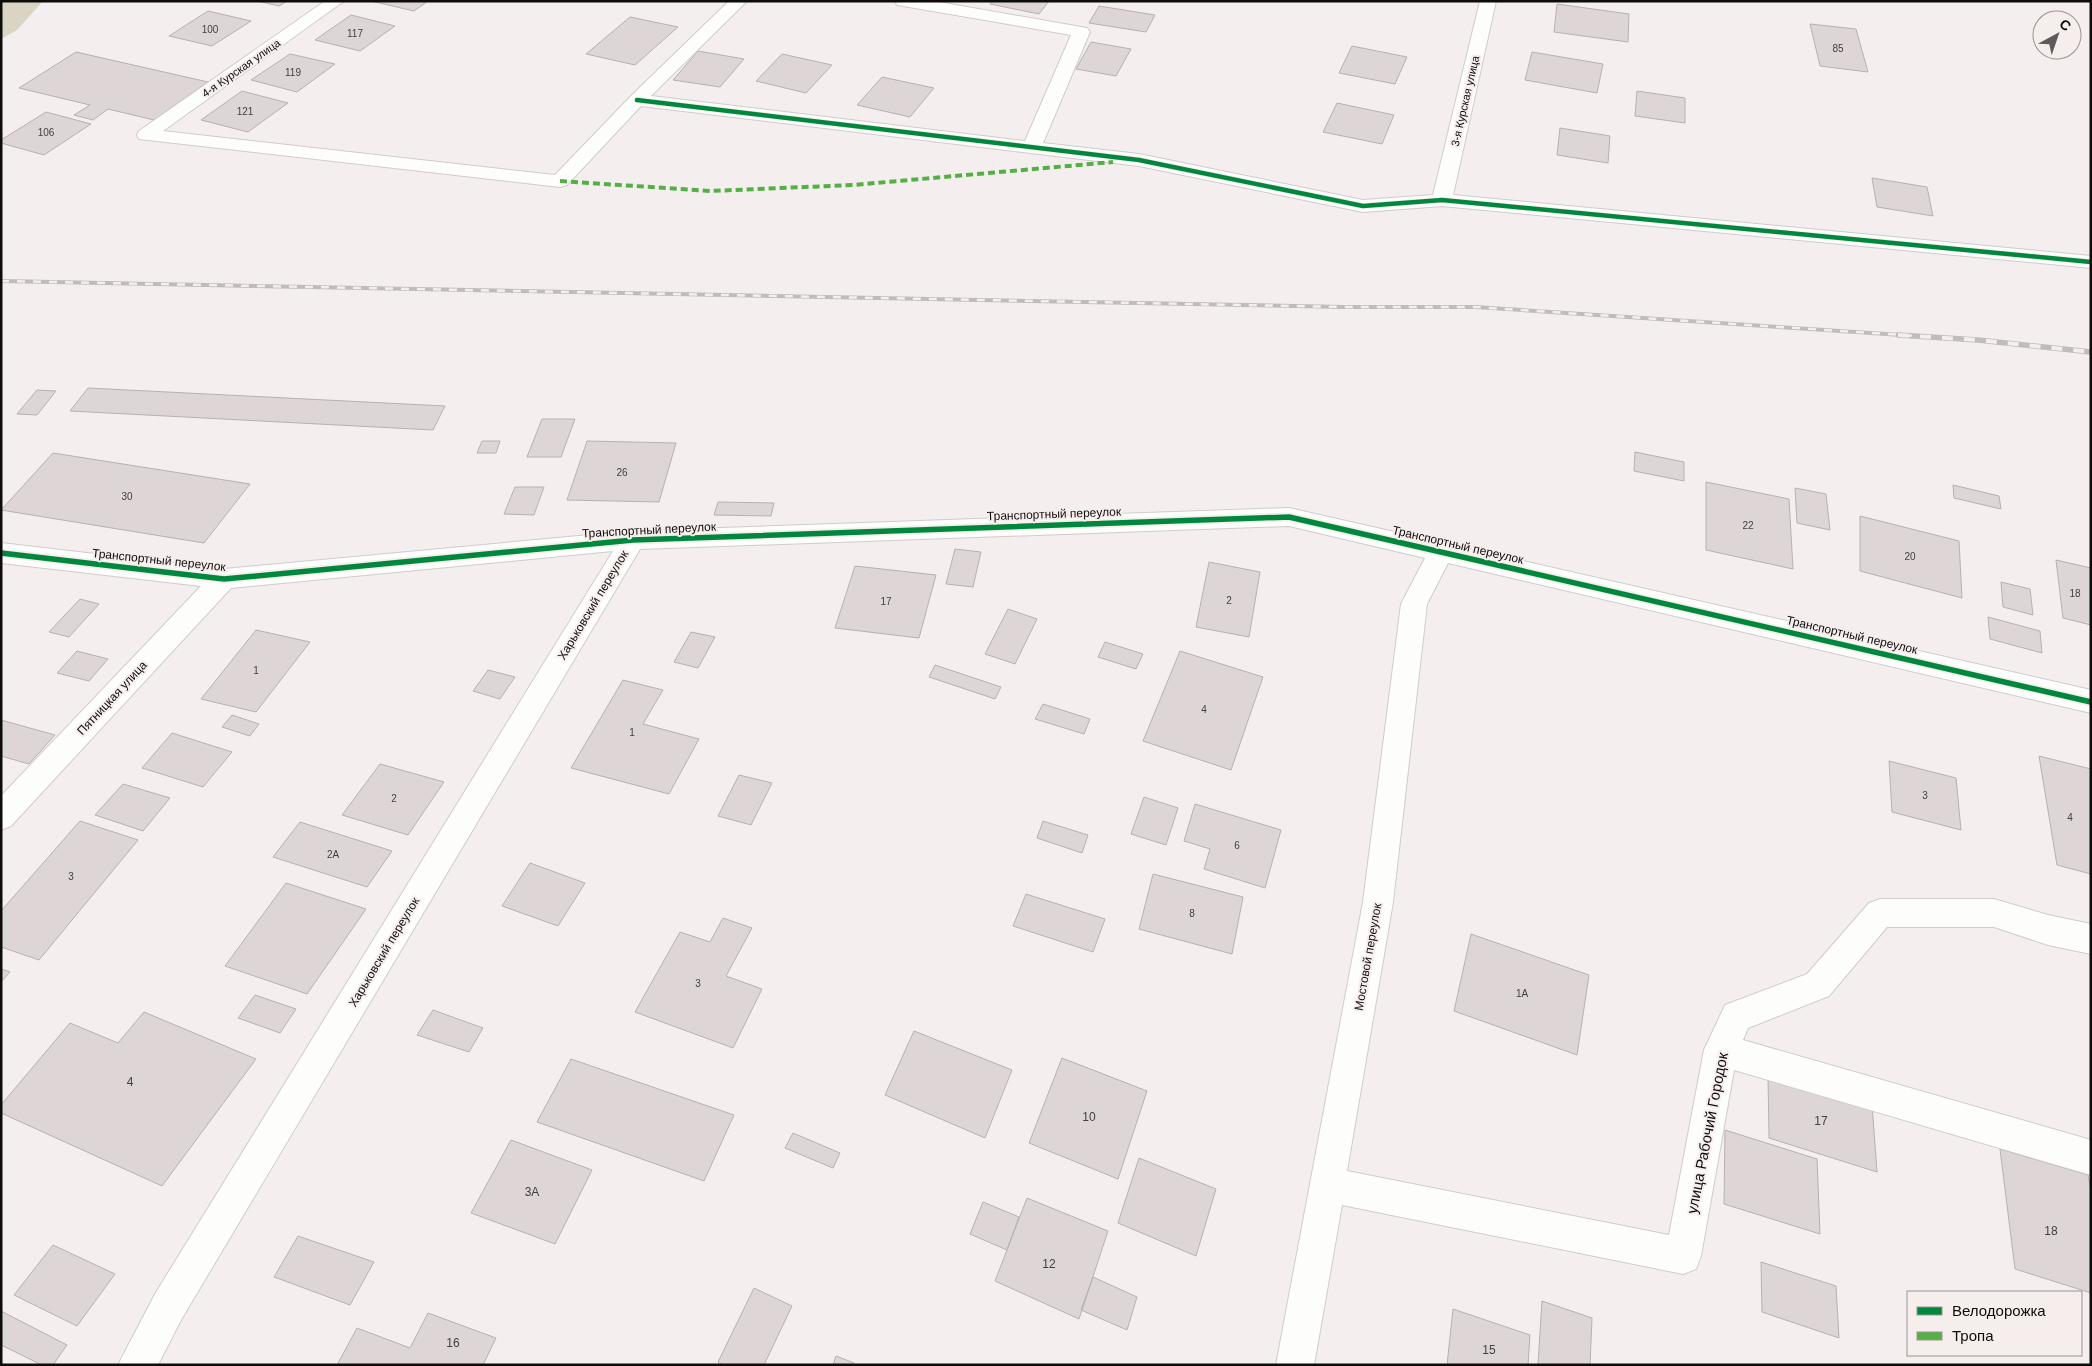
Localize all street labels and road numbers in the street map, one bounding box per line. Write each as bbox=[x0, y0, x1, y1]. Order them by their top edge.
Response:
street label: 4-я Курская улица bbox=[200, 36, 283, 99]
street label: 3-я Курская улица bbox=[1449, 54, 1481, 147]
street label: Транспортный переулок bbox=[987, 505, 1122, 523]
street label: Транспортный переулок bbox=[582, 519, 717, 541]
street label: Транспортный переулок bbox=[1391, 523, 1526, 567]
street label: Транспортный переулок bbox=[92, 546, 227, 574]
street label: Харьковский переулок bbox=[555, 547, 632, 662]
street label: Транспортный переулок bbox=[1785, 613, 1920, 657]
street label: Пятницкая улица bbox=[74, 658, 150, 738]
street label: Харьковский переулок bbox=[346, 894, 423, 1009]
street label: Мостовой переулок bbox=[1352, 901, 1384, 1012]
street label: улица Рабочий Городок bbox=[1683, 1050, 1731, 1215]

